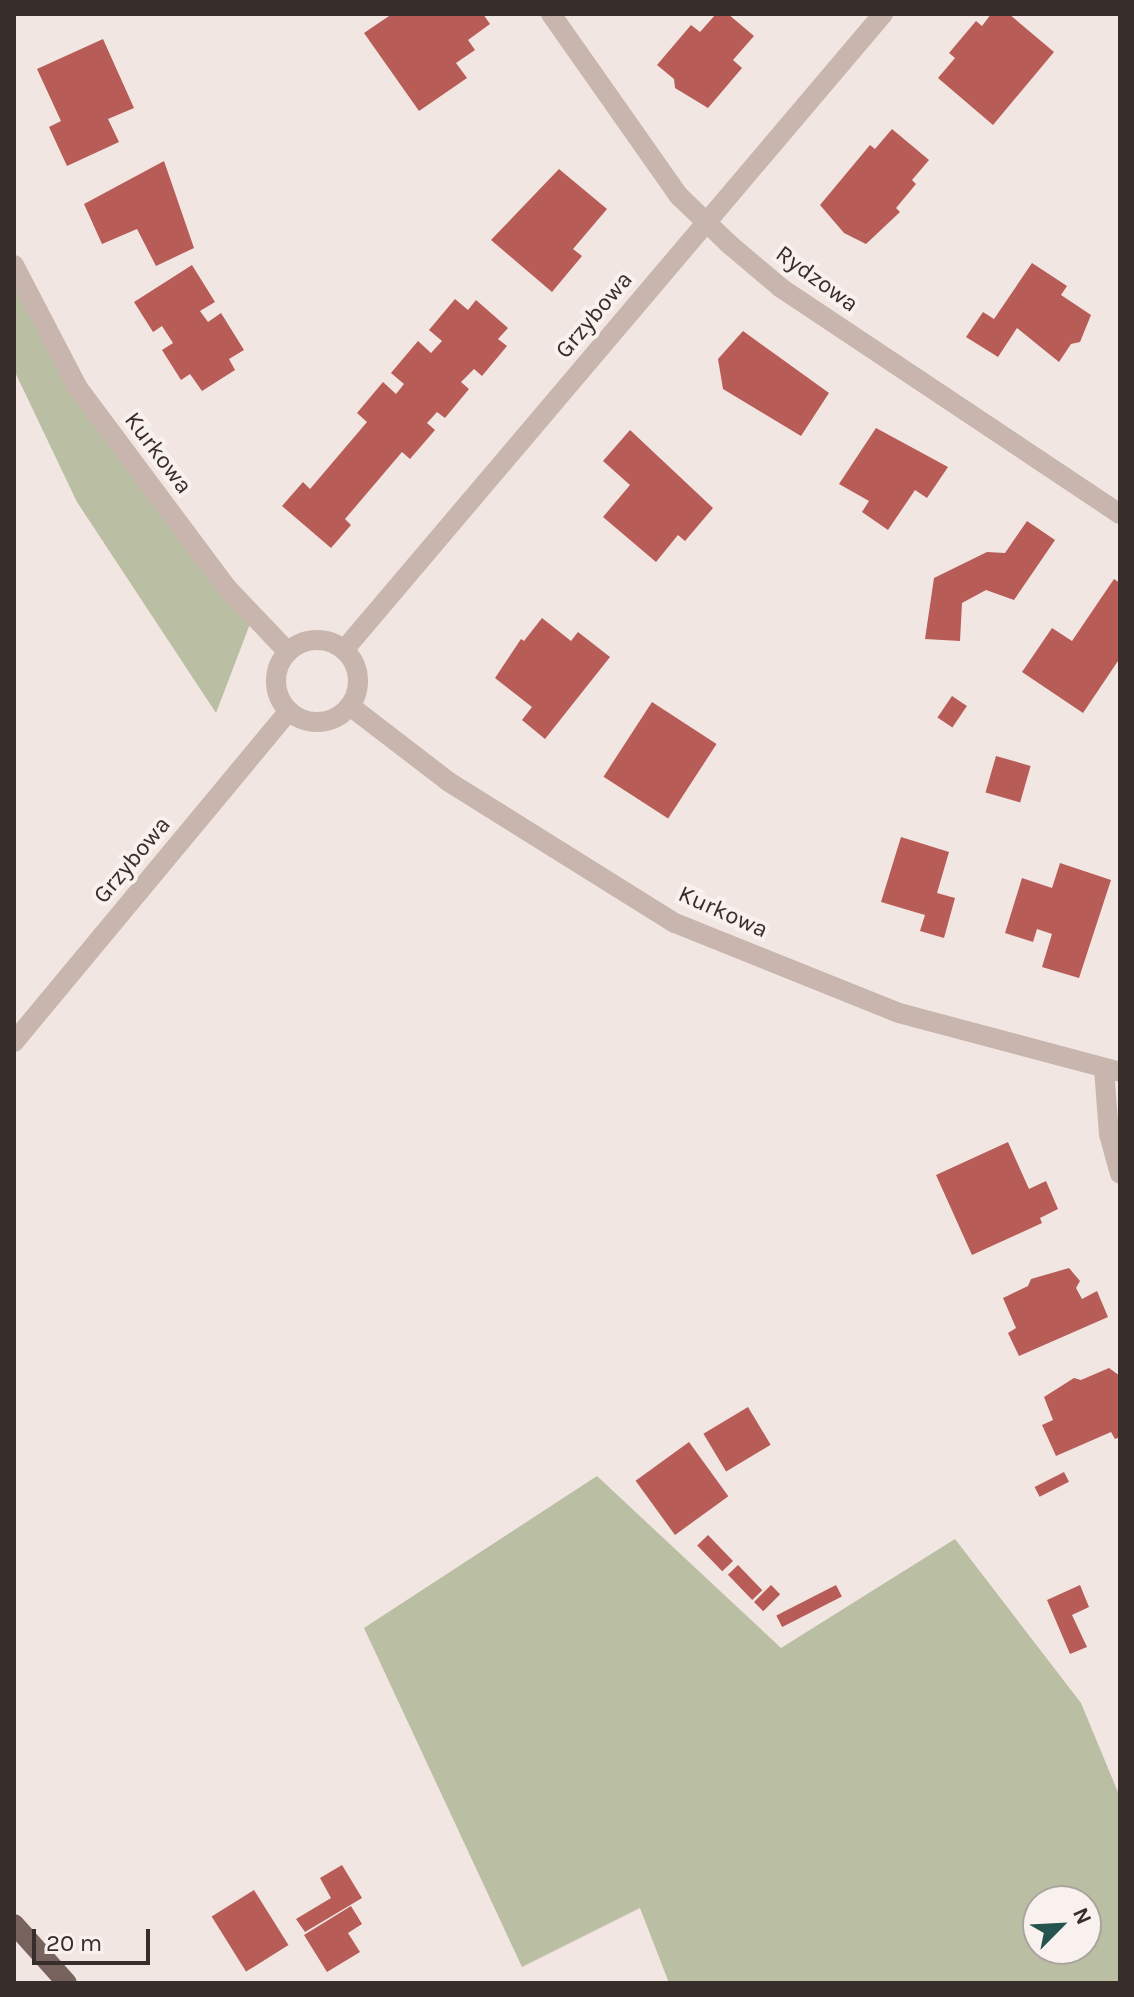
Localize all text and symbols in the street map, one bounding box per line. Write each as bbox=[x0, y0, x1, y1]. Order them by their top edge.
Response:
street label: Rydzowa bbox=[770, 239, 864, 319]
street label: Grzybowa bbox=[549, 266, 639, 364]
street label: Kurkowa bbox=[118, 406, 198, 500]
street label: Grzybowa bbox=[87, 811, 177, 909]
street label: Kurkowa bbox=[674, 880, 772, 944]
north arrow bbox=[1022, 1885, 1102, 1965]
text: N bbox=[1067, 1904, 1097, 1929]
scale bar bbox=[36, 1913, 154, 1963]
text: 20 m bbox=[46, 1929, 102, 1957]

